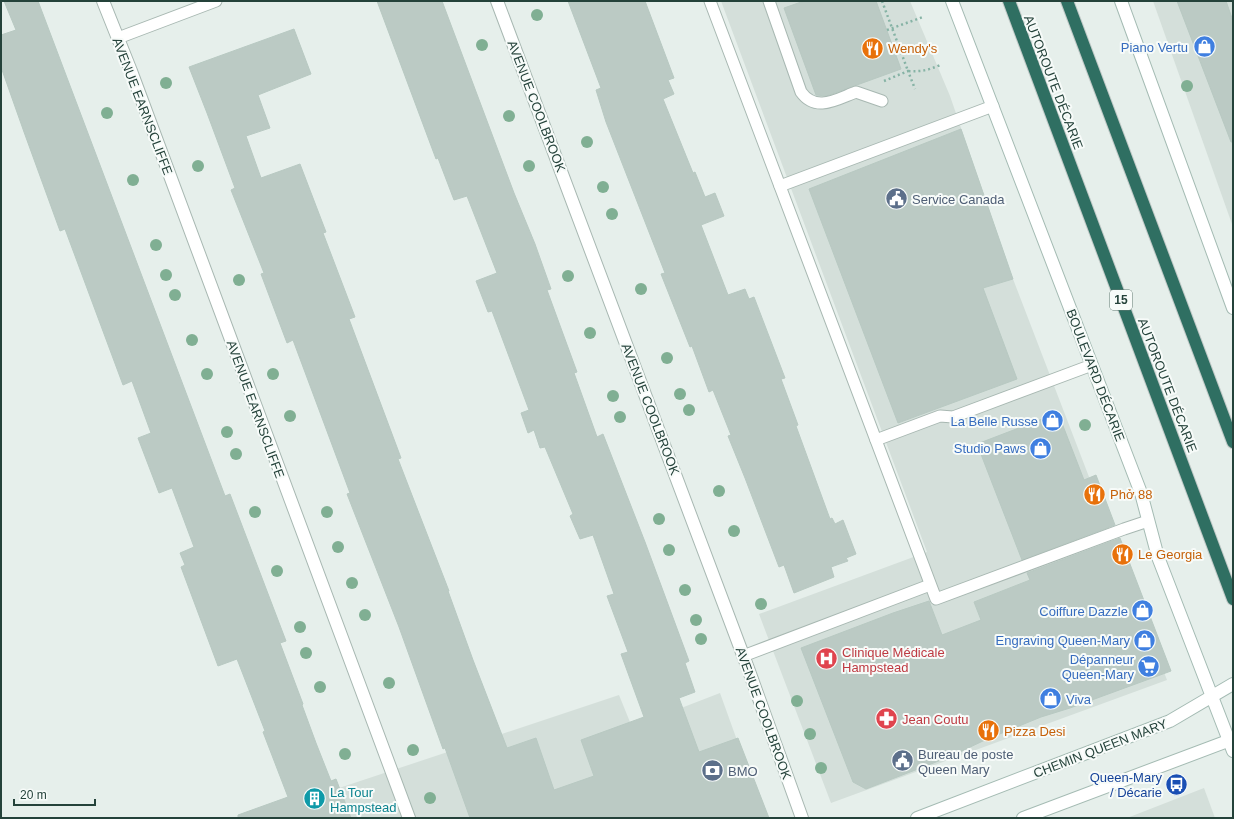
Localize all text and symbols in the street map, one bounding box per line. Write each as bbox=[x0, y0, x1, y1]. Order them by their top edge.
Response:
street label: AUTOROUTE DÉCARIE bbox=[1021, 13, 1086, 152]
shop icon: Piano Vertu bbox=[1191, 34, 1217, 60]
street label: AVENUE EARNSCLIFFE bbox=[109, 35, 176, 177]
restaurant icon: Wendy's bbox=[860, 35, 886, 61]
street label: AVENUE COOLBROOK bbox=[504, 38, 569, 174]
place label: Piano Vertu bbox=[1121, 40, 1188, 55]
place label: Wendy's bbox=[888, 41, 938, 56]
public building icon: Service Canada bbox=[883, 186, 909, 212]
place label: Service Canada bbox=[912, 192, 1005, 207]
road number: 15 bbox=[1110, 290, 1132, 310]
street label: BOULEVARD DÉCARIE bbox=[1063, 307, 1128, 444]
street label: AUTOROUTE DÉCARIE bbox=[1135, 316, 1200, 455]
street label: AVENUE EARNSCLIFFE bbox=[224, 338, 288, 480]
street label: AVENUE COOLBROOK bbox=[618, 341, 683, 477]
shop icon: La Belle Russe bbox=[1040, 408, 1066, 434]
place label: La Belle Russe bbox=[951, 414, 1038, 429]
shop icon: Studio Paws bbox=[1028, 435, 1054, 461]
place label: Studio Paws bbox=[954, 441, 1026, 456]
restaurant icon: Phở 88 bbox=[1082, 481, 1108, 507]
place label: Phở 88 bbox=[1110, 487, 1153, 502]
restaurant icon: Le Georgia bbox=[1109, 541, 1135, 567]
place label: Le Georgia bbox=[1138, 547, 1203, 562]
shop icon: Coiffure Dazzle bbox=[1130, 598, 1156, 624]
place label: Coiffure Dazzle bbox=[1039, 604, 1128, 619]
shop icon: Engraving Queen-Mary bbox=[1132, 627, 1158, 653]
place label: Engraving Queen-Mary bbox=[996, 633, 1130, 648]
street label: AVENUE COOLBROOK bbox=[733, 645, 795, 782]
place label: Clinique Médicale Hampstead bbox=[842, 645, 945, 675]
hospital icon: Clinique Médicale Hampstead bbox=[813, 646, 839, 672]
place label: Dépanneur Queen-Mary bbox=[1062, 652, 1135, 682]
supermarket icon: Dépanneur Queen-Mary bbox=[1136, 653, 1162, 679]
shop icon: Viva bbox=[1038, 686, 1064, 712]
place label: Viva bbox=[1066, 692, 1092, 707]
pharmacy icon: Jean Coutu bbox=[874, 706, 900, 732]
place label: Jean Coutu bbox=[902, 712, 969, 727]
street label: CHEMIN QUEEN MARY bbox=[1031, 716, 1169, 781]
restaurant icon: Pizza Desi bbox=[976, 718, 1002, 744]
place label: Pizza Desi bbox=[1004, 724, 1066, 739]
place label: Bureau de poste Queen Mary bbox=[918, 747, 1013, 777]
public building icon: Bureau de poste Queen Mary bbox=[889, 748, 915, 774]
bank icon: BMO bbox=[700, 758, 726, 784]
place label: BMO bbox=[728, 764, 758, 779]
place label: Queen-Mary / Décarie bbox=[1090, 770, 1162, 800]
bus stop icon: Queen-Mary / Décarie bbox=[1164, 771, 1190, 797]
scale bar bbox=[14, 781, 95, 807]
place label: La Tour Hampstead bbox=[330, 785, 396, 815]
building icon: La Tour Hampstead bbox=[301, 786, 327, 812]
text: 20 m bbox=[20, 788, 47, 802]

